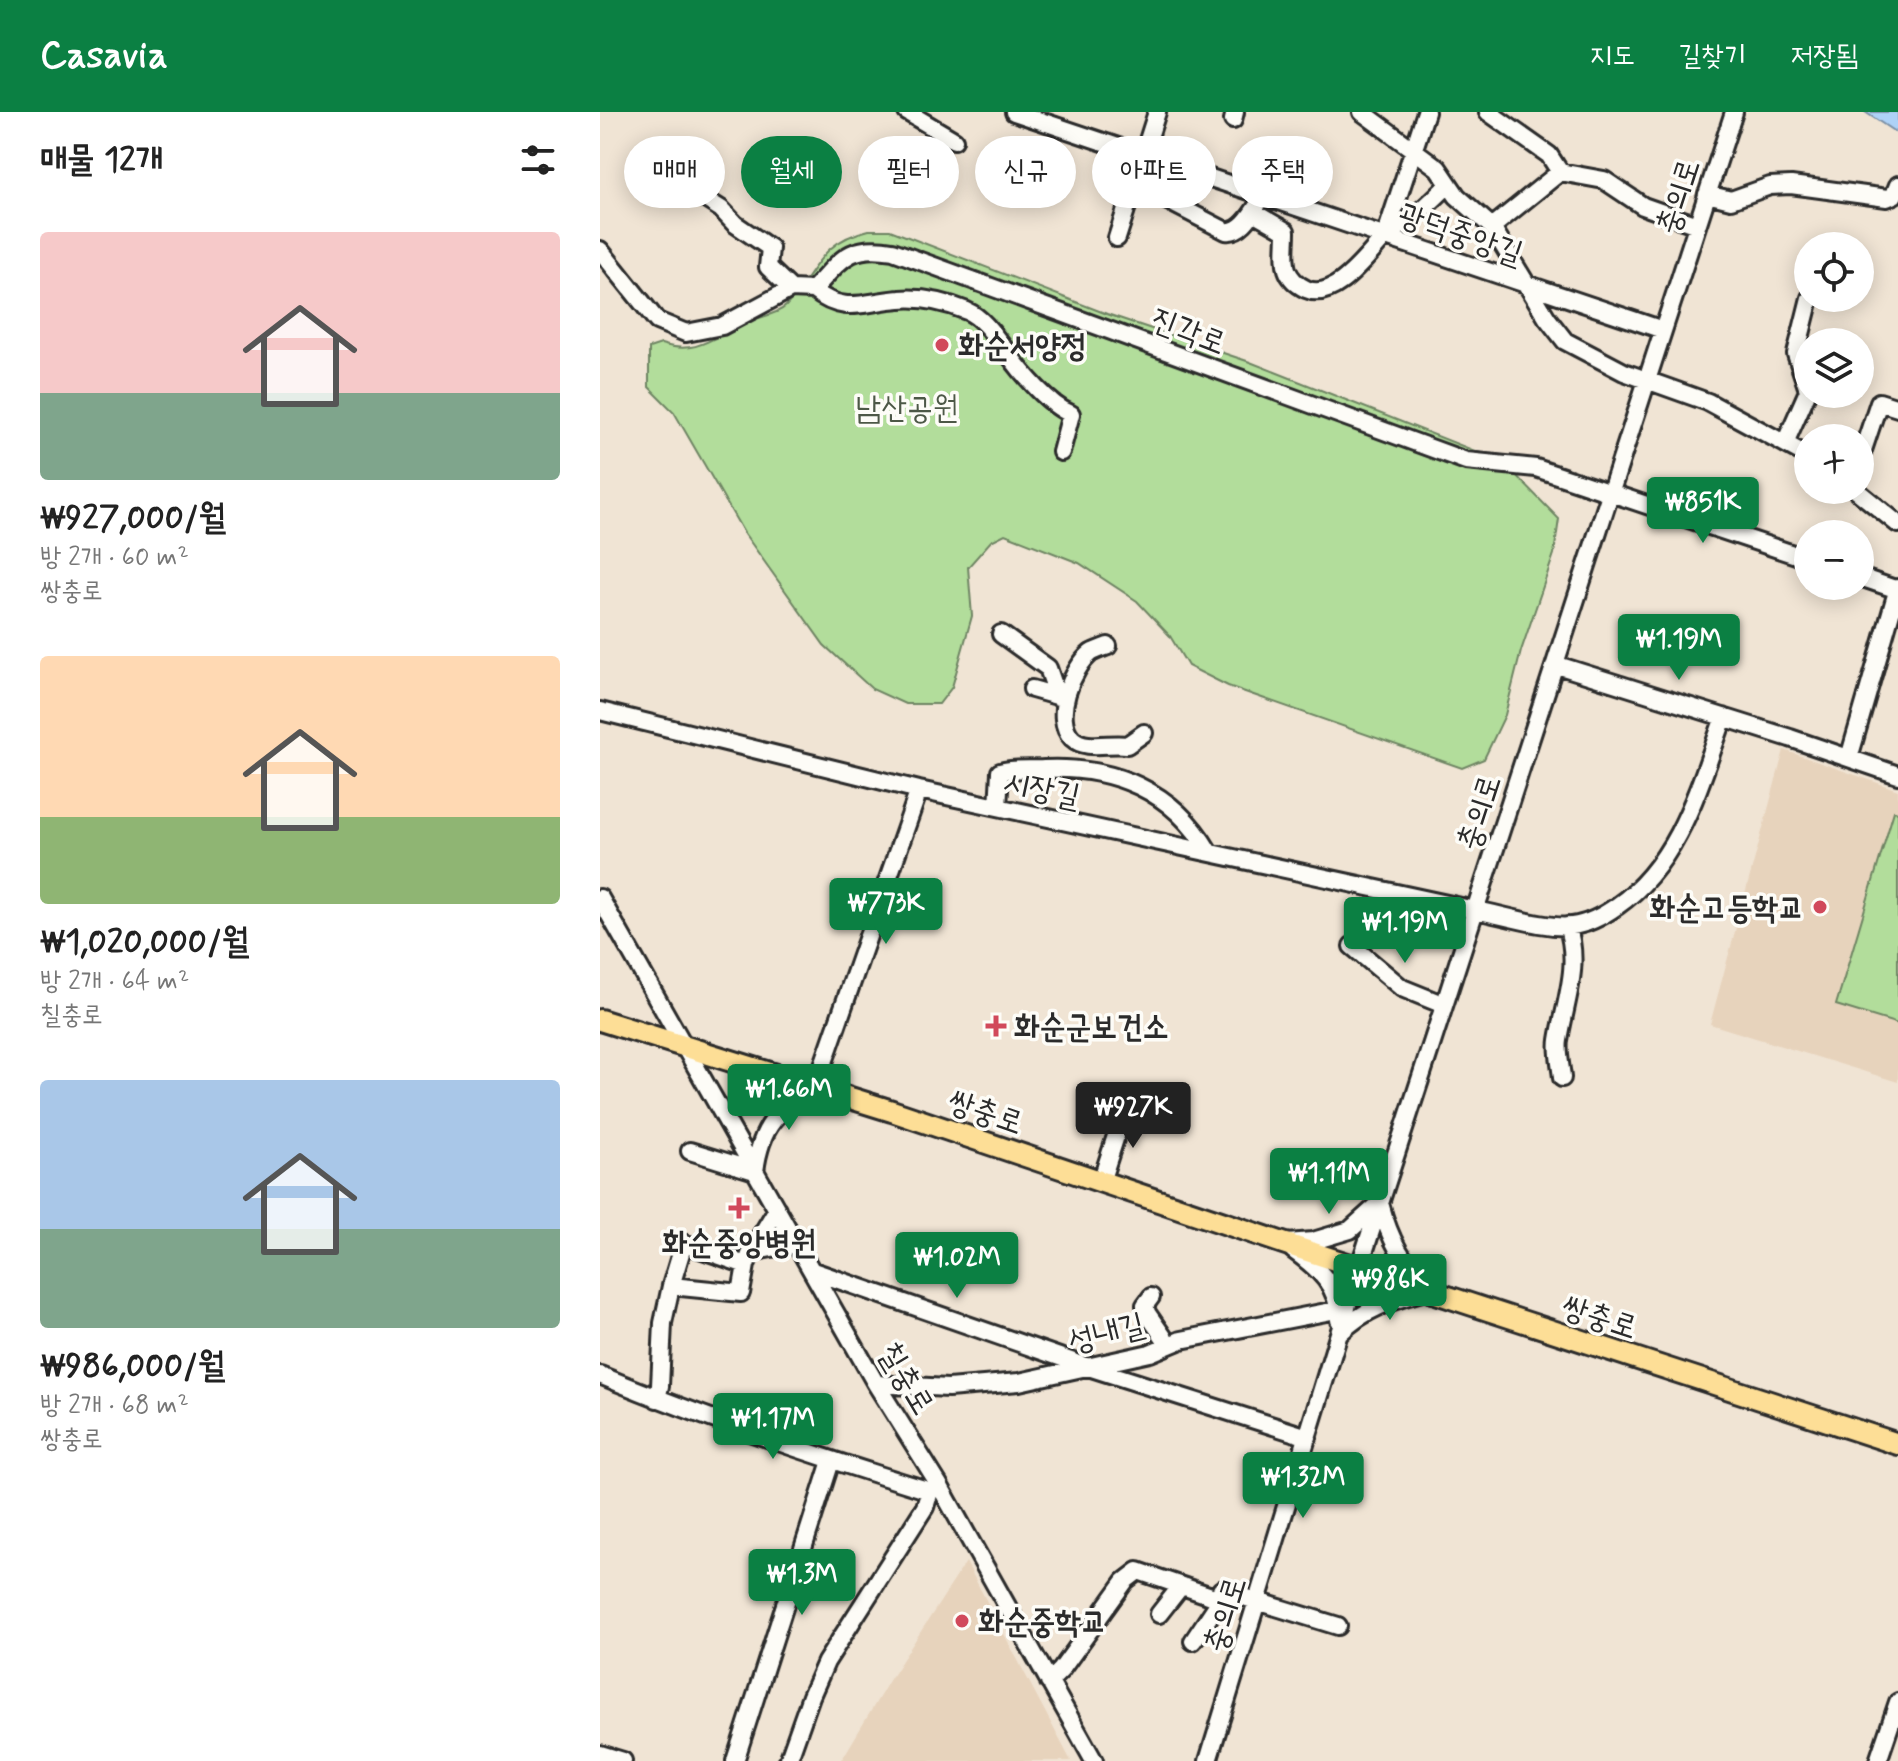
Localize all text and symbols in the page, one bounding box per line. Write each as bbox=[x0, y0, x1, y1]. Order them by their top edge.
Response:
text: Casavia bbox=[40, 32, 168, 81]
text: 지도 bbox=[1590, 38, 1635, 75]
text: 길찾기 bbox=[1679, 38, 1746, 75]
text: 저장됨 bbox=[1790, 38, 1858, 75]
chip: 매매 bbox=[624, 136, 725, 208]
chip: 월세 bbox=[741, 136, 842, 208]
chip: 필터 bbox=[858, 136, 959, 208]
chip: 신규 bbox=[975, 136, 1076, 208]
chip: 아파트 bbox=[1092, 136, 1216, 208]
chip: 주택 bbox=[1232, 136, 1333, 208]
text: 매물 12개 bbox=[40, 138, 163, 183]
icon: filters bbox=[516, 138, 560, 182]
street label: 충의로 bbox=[1647, 153, 1711, 240]
street label: 광덕중앙길 bbox=[1393, 194, 1528, 276]
map controls bbox=[1794, 232, 1874, 600]
button: locate bbox=[1794, 232, 1874, 312]
icon: home bbox=[228, 284, 372, 428]
street label: 진각로 bbox=[1145, 298, 1232, 365]
place label: 화순서양정 bbox=[958, 326, 1087, 368]
button: layers bbox=[1794, 328, 1874, 408]
marker: 화순서양정 bbox=[933, 336, 951, 354]
park label: 남산공원 bbox=[856, 388, 959, 430]
button: + bbox=[1794, 424, 1874, 504]
pin: ₩851K bbox=[1647, 477, 1759, 545]
text: ₩851K bbox=[1665, 486, 1741, 520]
text: ₩927,000/월 bbox=[40, 496, 226, 541]
button: − bbox=[1794, 520, 1874, 600]
text: 방 2개 · 60 m² bbox=[40, 541, 189, 575]
text: 쌍충로 bbox=[40, 575, 103, 609]
pin: ₩1.19M bbox=[1614, 614, 1744, 682]
text: ₩1.19M bbox=[1636, 623, 1722, 657]
icon: home bbox=[228, 708, 372, 852]
street label: 시장길 bbox=[999, 761, 1084, 819]
street label: 충의로 bbox=[1448, 769, 1512, 856]
pin: ₩773K bbox=[830, 878, 942, 946]
text: ₩773K bbox=[847, 887, 925, 921]
place label: 화순고등학교 bbox=[1650, 888, 1804, 930]
pin: ₩1.19M bbox=[1340, 897, 1470, 965]
marker: 화순고등학교 bbox=[1811, 898, 1829, 916]
text: ₩1.19M bbox=[1362, 906, 1448, 940]
text: ₩1,020,000/월 bbox=[40, 920, 249, 965]
text: 방 2개 · 64 m² bbox=[40, 965, 189, 999]
text: 칠충로 bbox=[40, 999, 103, 1033]
place label: 화순군보건소 bbox=[1014, 1007, 1169, 1049]
marker: 화순군보건소 bbox=[985, 1015, 1007, 1037]
pin: ₩1.66M bbox=[724, 1064, 854, 1132]
text: ₩1.66M bbox=[746, 1073, 832, 1107]
street label: 쌍충로 bbox=[942, 1080, 1029, 1145]
pin: ₩927K bbox=[1077, 1082, 1189, 1150]
text: ₩927K bbox=[1094, 1091, 1172, 1125]
icon: home bbox=[228, 1132, 372, 1276]
pin: ₩1.11M bbox=[1264, 1148, 1394, 1216]
text: ₩1.11M bbox=[1288, 1157, 1370, 1191]
marker: 화순중앙병원 bbox=[728, 1197, 750, 1219]
place label: 화순중앙병원 bbox=[662, 1223, 816, 1265]
pin: ₩1.02M bbox=[892, 1232, 1022, 1300]
text: ₩1.02M bbox=[913, 1241, 1001, 1275]
pin: ₩986K bbox=[1334, 1254, 1446, 1322]
text: ₩986K bbox=[1352, 1263, 1428, 1297]
street label: 쌍충로 bbox=[1556, 1286, 1643, 1350]
street label: 성내길 bbox=[1064, 1304, 1149, 1364]
street label: 칠충로 bbox=[867, 1335, 943, 1423]
text: ₩986,000/월 bbox=[40, 1344, 225, 1389]
text: 방 2개 · 68 m² bbox=[40, 1389, 189, 1423]
pin: ₩1.17M bbox=[708, 1393, 838, 1461]
text: ₩1.17M bbox=[731, 1402, 815, 1436]
text: 쌍충로 bbox=[40, 1423, 103, 1457]
pin: ₩1.32M bbox=[1238, 1452, 1368, 1520]
text: ₩1.32M bbox=[1261, 1461, 1345, 1495]
pin: ₩1.3M bbox=[746, 1549, 858, 1617]
text: ₩1.3M bbox=[767, 1558, 837, 1592]
street label: 충의로 bbox=[1195, 1572, 1257, 1658]
place label: 화순중학교 bbox=[978, 1602, 1107, 1644]
marker: 화순중학교 bbox=[953, 1612, 971, 1630]

